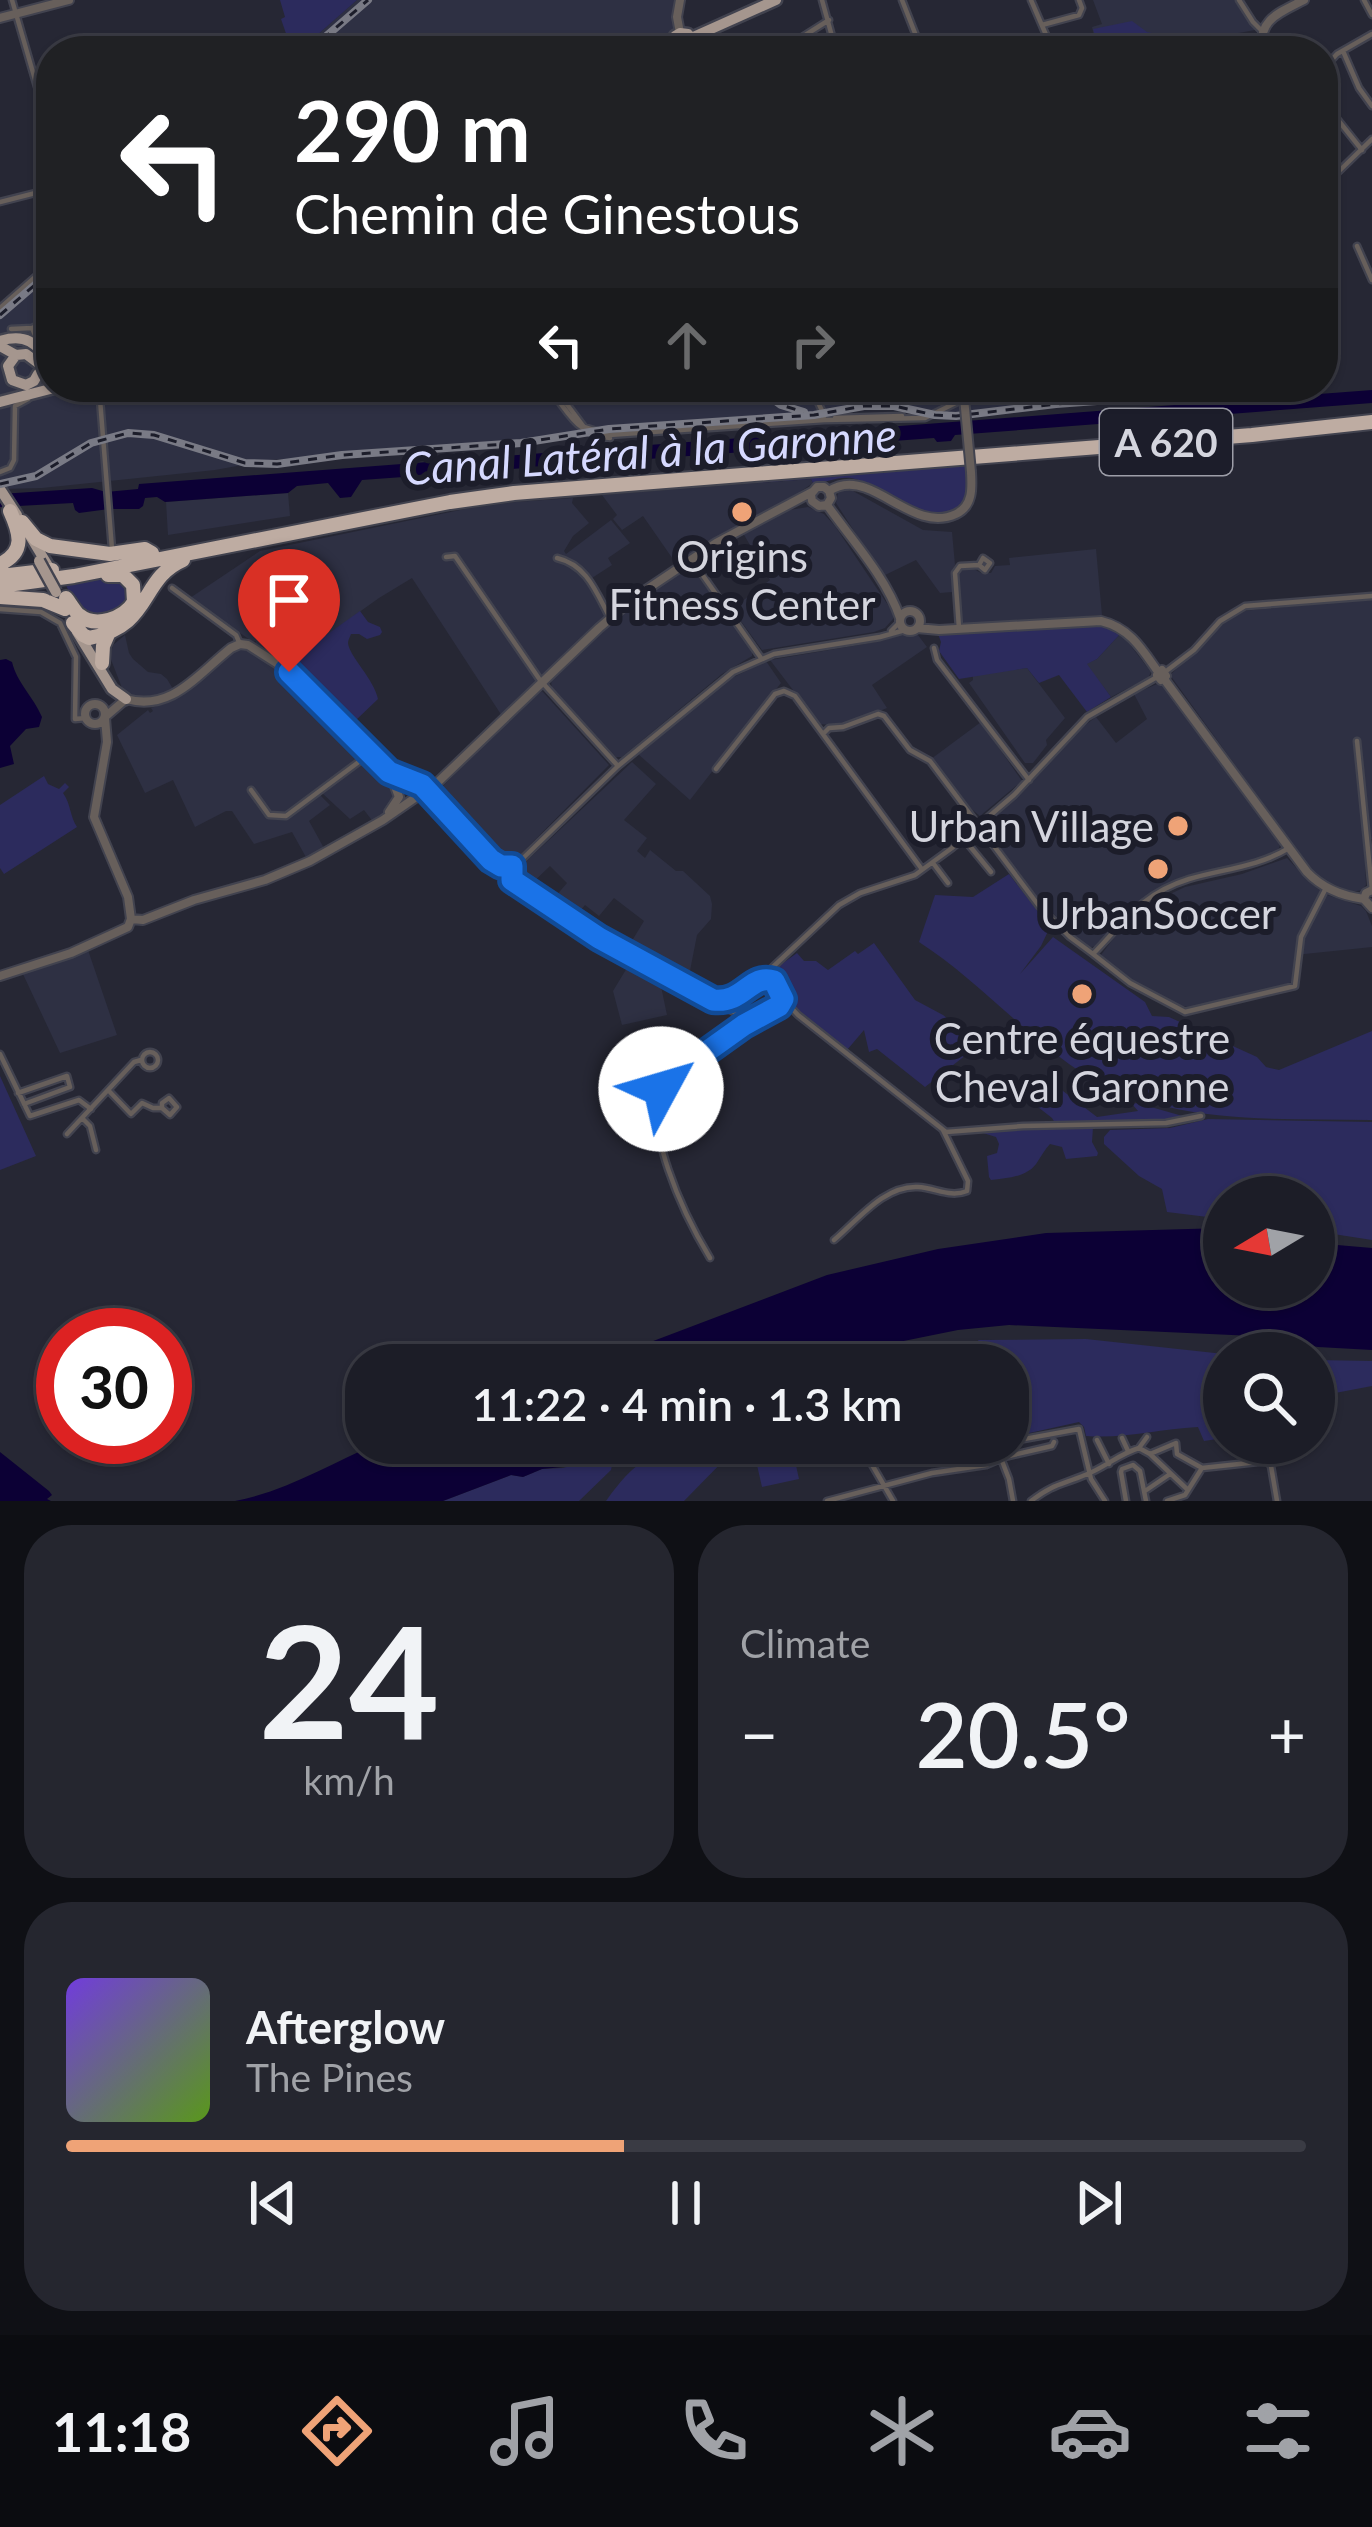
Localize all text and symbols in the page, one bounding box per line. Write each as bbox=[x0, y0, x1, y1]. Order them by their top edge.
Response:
text: 290 m bbox=[294, 79, 531, 180]
icon: left bbox=[96, 84, 252, 240]
text: Chemin de Ginestous bbox=[294, 181, 800, 246]
icon: left bbox=[528, 312, 594, 378]
icon: ahead bbox=[654, 312, 720, 378]
icon: right bbox=[780, 312, 846, 378]
water label: Canal Latéral à la Garonne bbox=[402, 407, 898, 495]
road number: A 620 bbox=[1100, 409, 1232, 475]
marker: Origins Fitness Center bbox=[729, 499, 755, 525]
place label: Origins Fitness Center bbox=[609, 531, 875, 629]
pin bbox=[238, 549, 340, 672]
icon: arrive bbox=[256, 567, 322, 633]
place label: Urban Village bbox=[908, 801, 1154, 851]
marker: Urban Village bbox=[1165, 813, 1191, 839]
marker: UrbanSoccer bbox=[1145, 856, 1171, 882]
place label: UrbanSoccer bbox=[1040, 888, 1276, 938]
marker: Centre équestre Cheval Garonne bbox=[1069, 981, 1095, 1007]
place label: Centre équestre Cheval Garonne bbox=[934, 1013, 1230, 1111]
position arrow bbox=[598, 1026, 724, 1152]
north arrow bbox=[1203, 1176, 1335, 1308]
map controls bbox=[1203, 1176, 1335, 1464]
speed limit sign: 30 bbox=[36, 1308, 192, 1464]
button: search bbox=[1203, 1332, 1335, 1464]
text: 11:22 · 4 min · 1.3 km bbox=[472, 1377, 902, 1431]
text: 24 bbox=[259, 1585, 439, 1772]
text: Climate bbox=[740, 1620, 870, 1666]
text: 20.5° bbox=[915, 1679, 1131, 1787]
text: − bbox=[740, 1694, 778, 1773]
text: + bbox=[1268, 1694, 1306, 1773]
text: km/h bbox=[303, 1757, 395, 1803]
text: Afterglow bbox=[246, 2000, 445, 2054]
text: The Pines bbox=[246, 2054, 413, 2100]
icon: previous bbox=[240, 2170, 306, 2236]
icon: pause bbox=[653, 2170, 719, 2236]
icon: next bbox=[1066, 2170, 1132, 2236]
icon: directions bbox=[295, 2389, 379, 2473]
icon: music bbox=[483, 2389, 567, 2473]
icon: phone bbox=[672, 2389, 756, 2473]
icon: climate bbox=[860, 2389, 944, 2473]
icon: car bbox=[1048, 2389, 1132, 2473]
icon: filters bbox=[1236, 2389, 1320, 2473]
text: 11:18 bbox=[52, 2399, 191, 2464]

